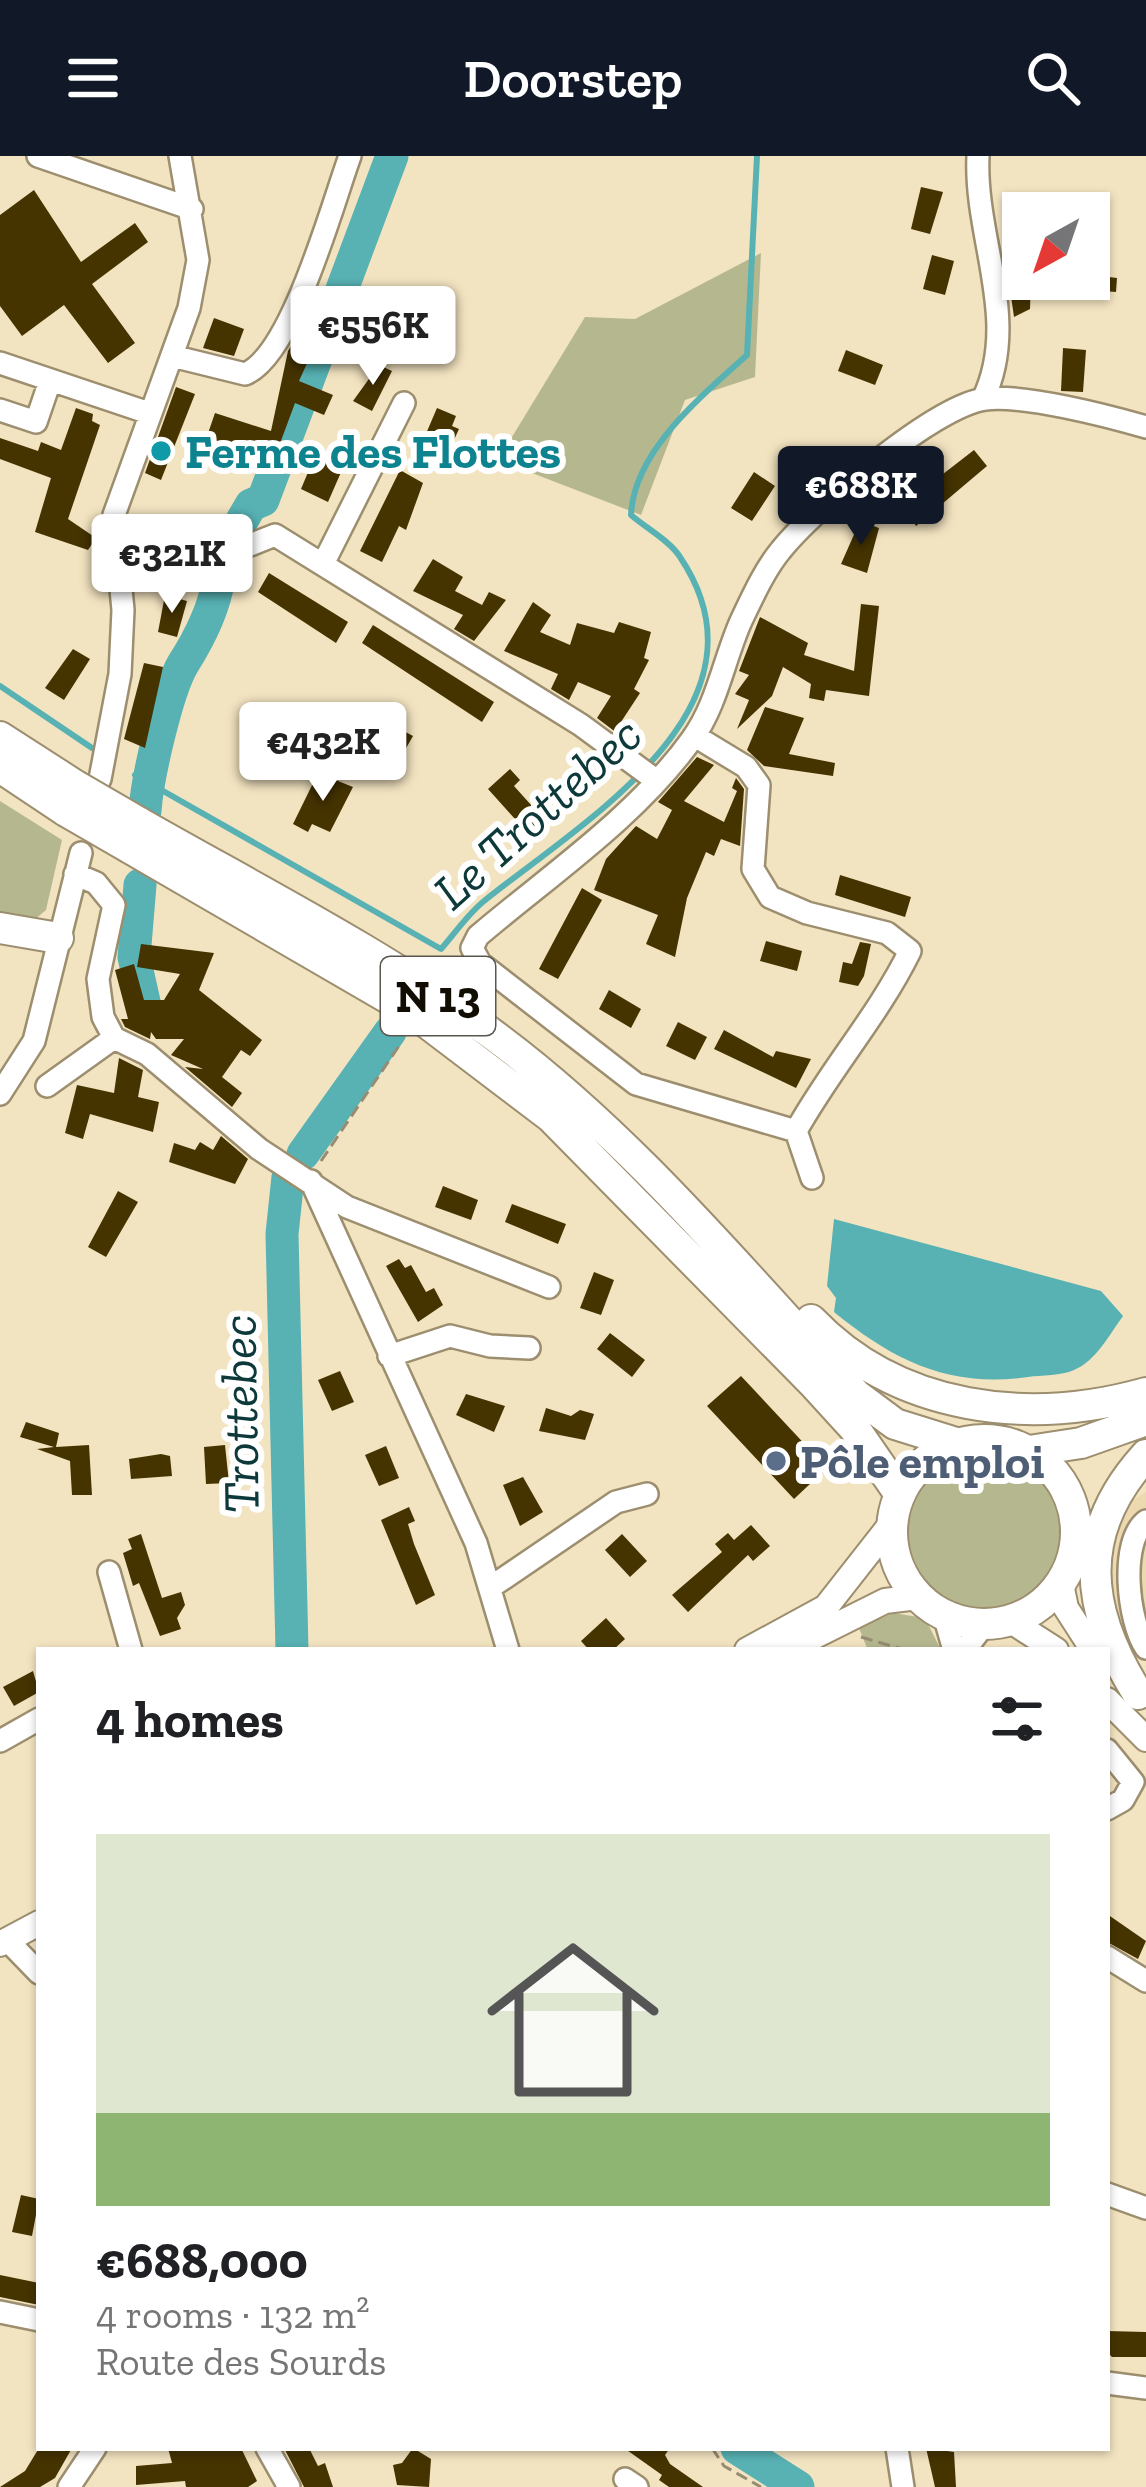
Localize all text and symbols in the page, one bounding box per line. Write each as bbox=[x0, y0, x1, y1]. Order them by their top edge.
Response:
icon: menu bbox=[60, 45, 126, 111]
icon: search bbox=[1020, 45, 1086, 111]
text: Doorstep bbox=[464, 46, 682, 111]
north arrow bbox=[1002, 192, 1110, 300]
map controls bbox=[1002, 192, 1110, 300]
pin: €556K bbox=[289, 286, 457, 388]
text: €556K bbox=[318, 301, 429, 348]
place label: Ferme des Flottes bbox=[185, 423, 561, 480]
marker: Ferme des Flottes bbox=[148, 438, 174, 464]
pin: €688K bbox=[777, 446, 945, 548]
text: €688K bbox=[805, 461, 917, 508]
pin: €321K bbox=[88, 514, 256, 616]
text: €321K bbox=[119, 529, 225, 576]
pin: €432K bbox=[239, 702, 407, 804]
water label: Le Trottebec bbox=[421, 703, 654, 922]
text: €432K bbox=[266, 717, 380, 764]
road number: N 13 bbox=[381, 957, 495, 1035]
water label: Trottebec bbox=[207, 1314, 272, 1514]
place label: Pôle emploi bbox=[800, 1433, 1045, 1490]
marker: Pôle emploi bbox=[763, 1448, 789, 1474]
icon: filters bbox=[984, 1686, 1050, 1752]
text: 4 homes bbox=[96, 1689, 284, 1750]
icon: home bbox=[465, 1912, 681, 2128]
text: €688,000 bbox=[96, 2230, 308, 2291]
text: 4 rooms · 132 m² bbox=[96, 2291, 369, 2338]
text: Route des Sourds bbox=[96, 2338, 386, 2385]

